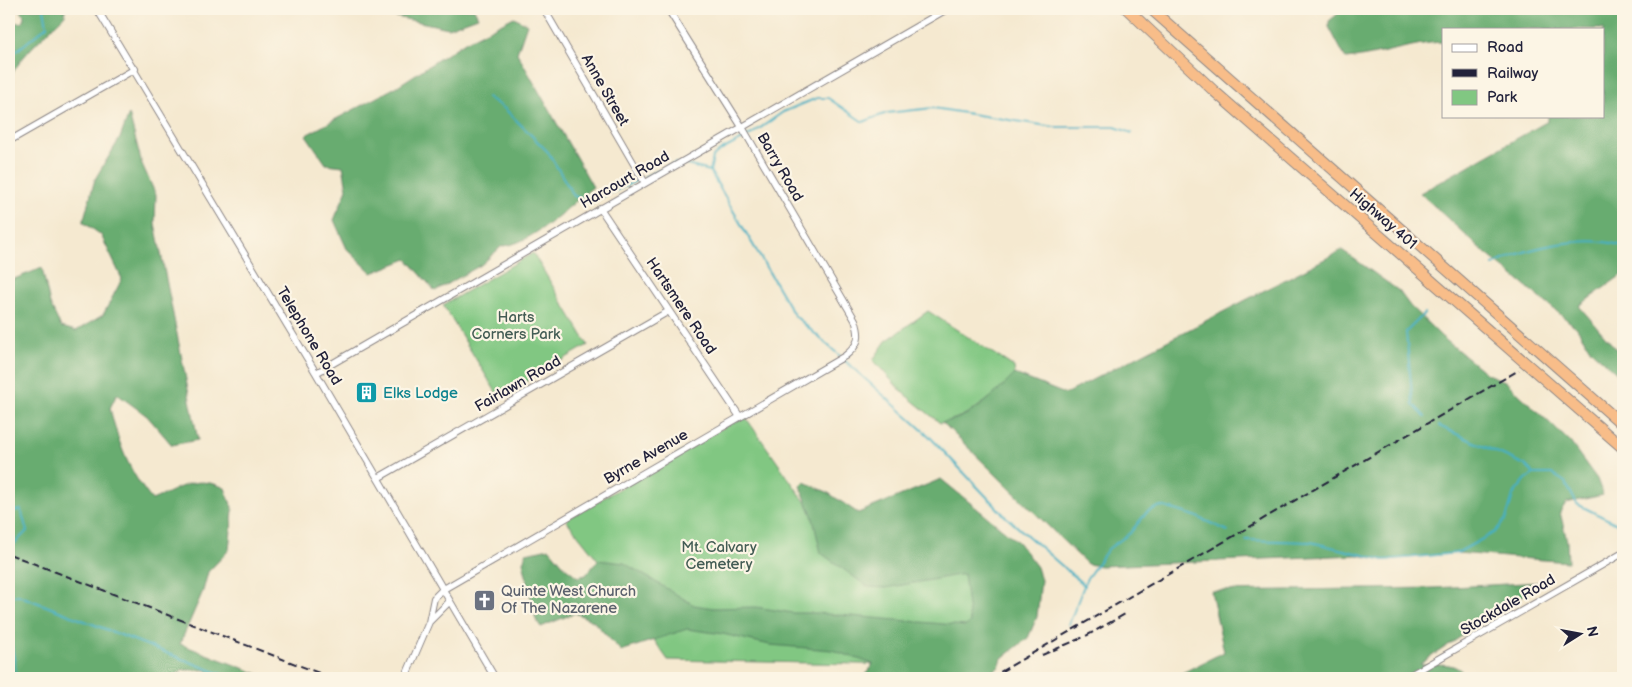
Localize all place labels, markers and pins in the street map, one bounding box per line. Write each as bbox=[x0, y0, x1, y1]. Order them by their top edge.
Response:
building icon: Elks Lodge bbox=[355, 381, 379, 405]
place label: Elks Lodge bbox=[383, 384, 458, 403]
place label: Quinte West Church Of The Nazarene bbox=[501, 582, 636, 618]
church icon: Quinte West Church Of The Nazarene bbox=[473, 588, 497, 612]

